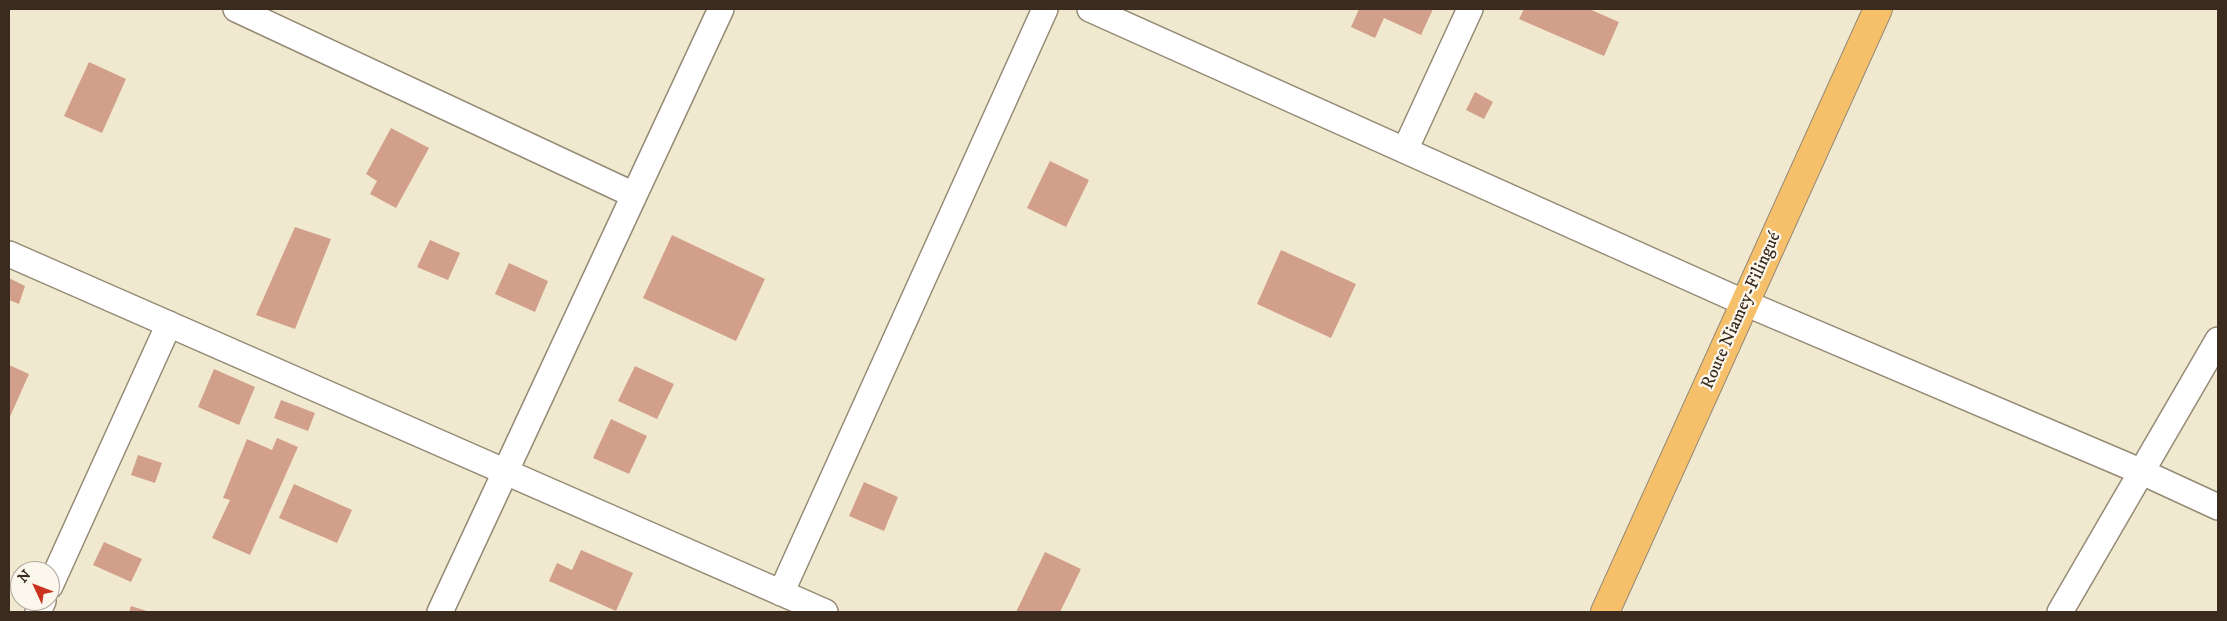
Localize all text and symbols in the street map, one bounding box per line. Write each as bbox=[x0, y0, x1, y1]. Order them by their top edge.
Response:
street label: Route Niamey-Filingué bbox=[1698, 229, 1786, 393]
north arrow bbox=[10, 561, 60, 611]
text: N bbox=[14, 566, 35, 587]

